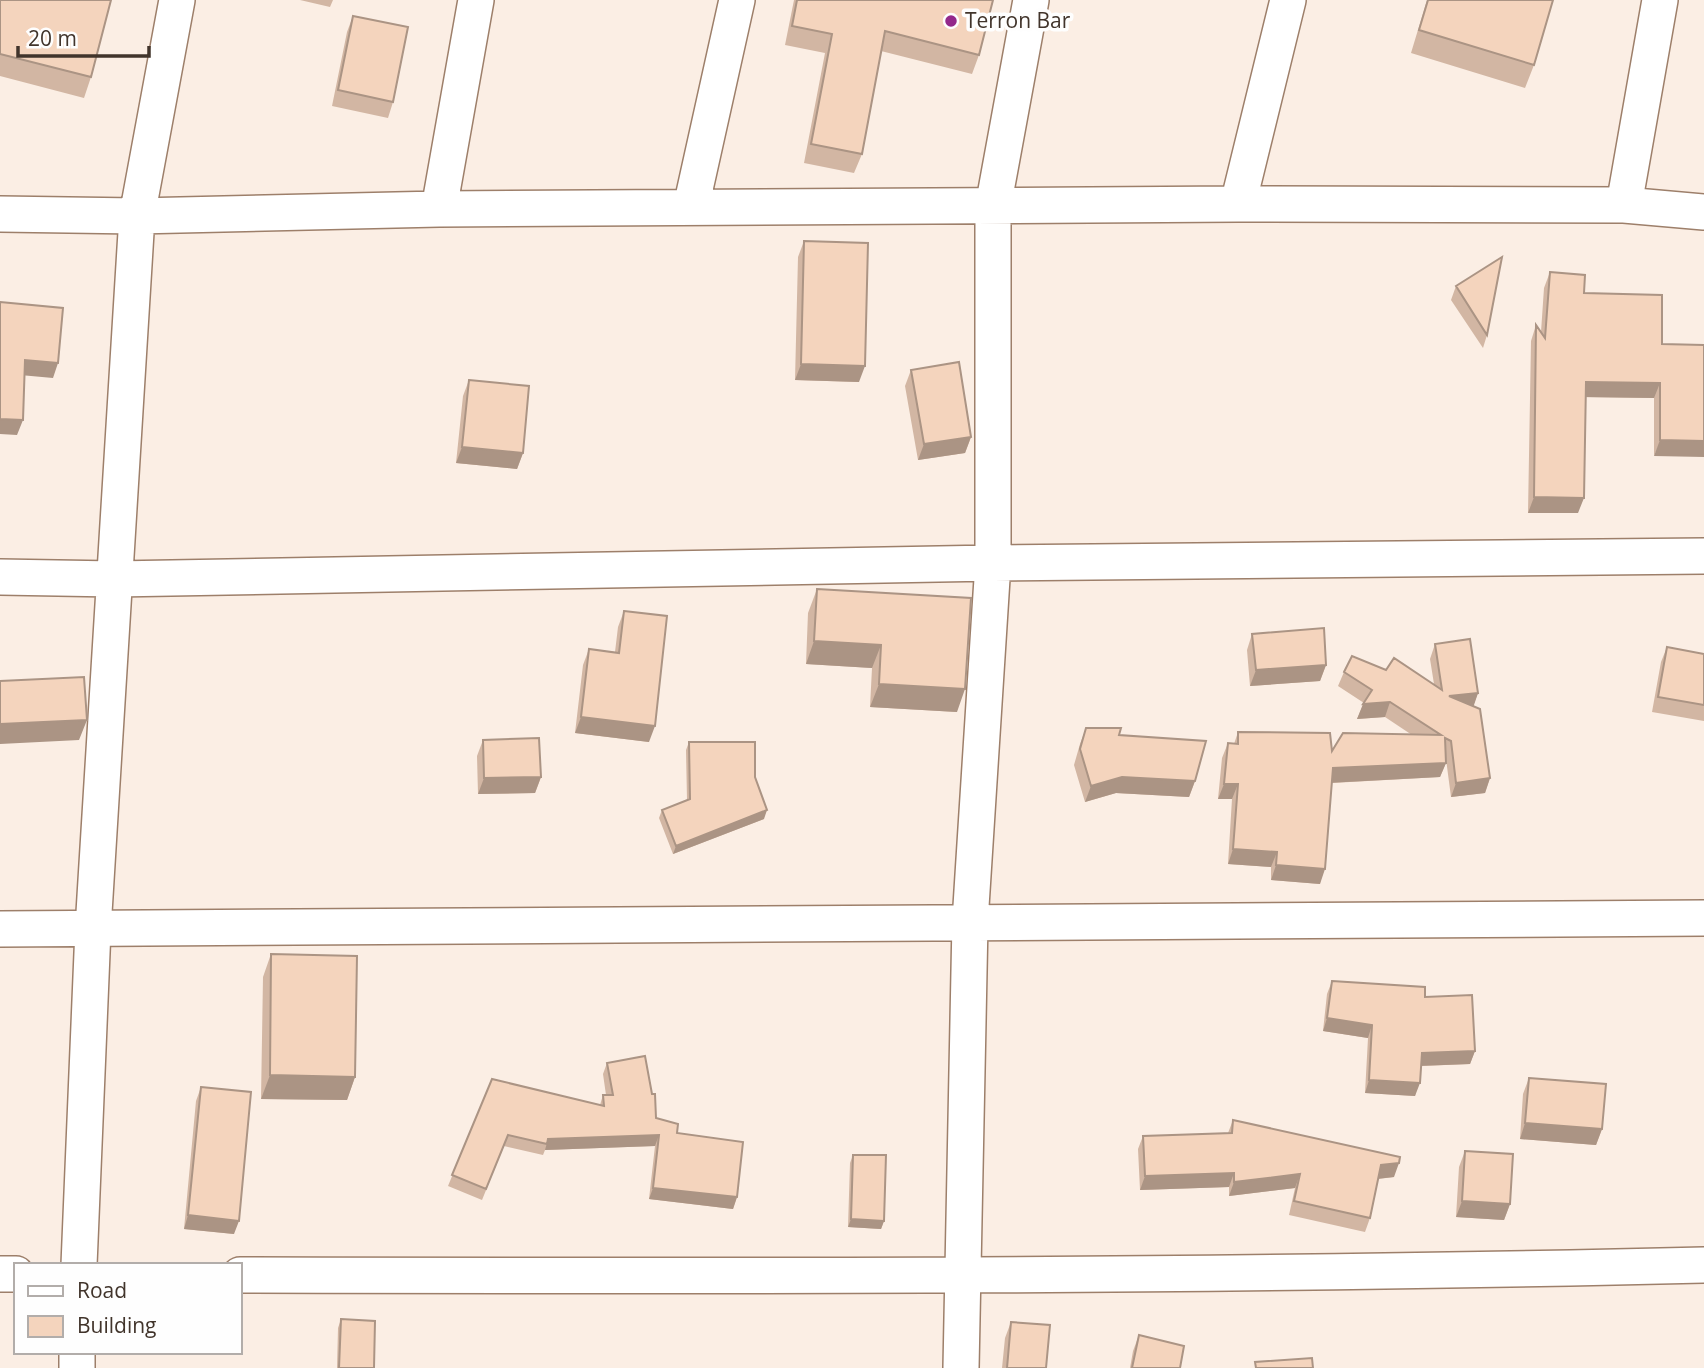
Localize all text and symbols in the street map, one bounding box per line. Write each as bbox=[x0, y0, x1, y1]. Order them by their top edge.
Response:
place label: Terron Bar bbox=[965, 6, 1071, 34]
marker: Terron Bar bbox=[943, 13, 959, 29]
scale bar bbox=[18, 14, 149, 58]
text: 20 m bbox=[28, 24, 77, 52]
legend bbox=[14, 1263, 242, 1354]
text: Road bbox=[77, 1276, 127, 1304]
text: Building bbox=[77, 1311, 156, 1339]

